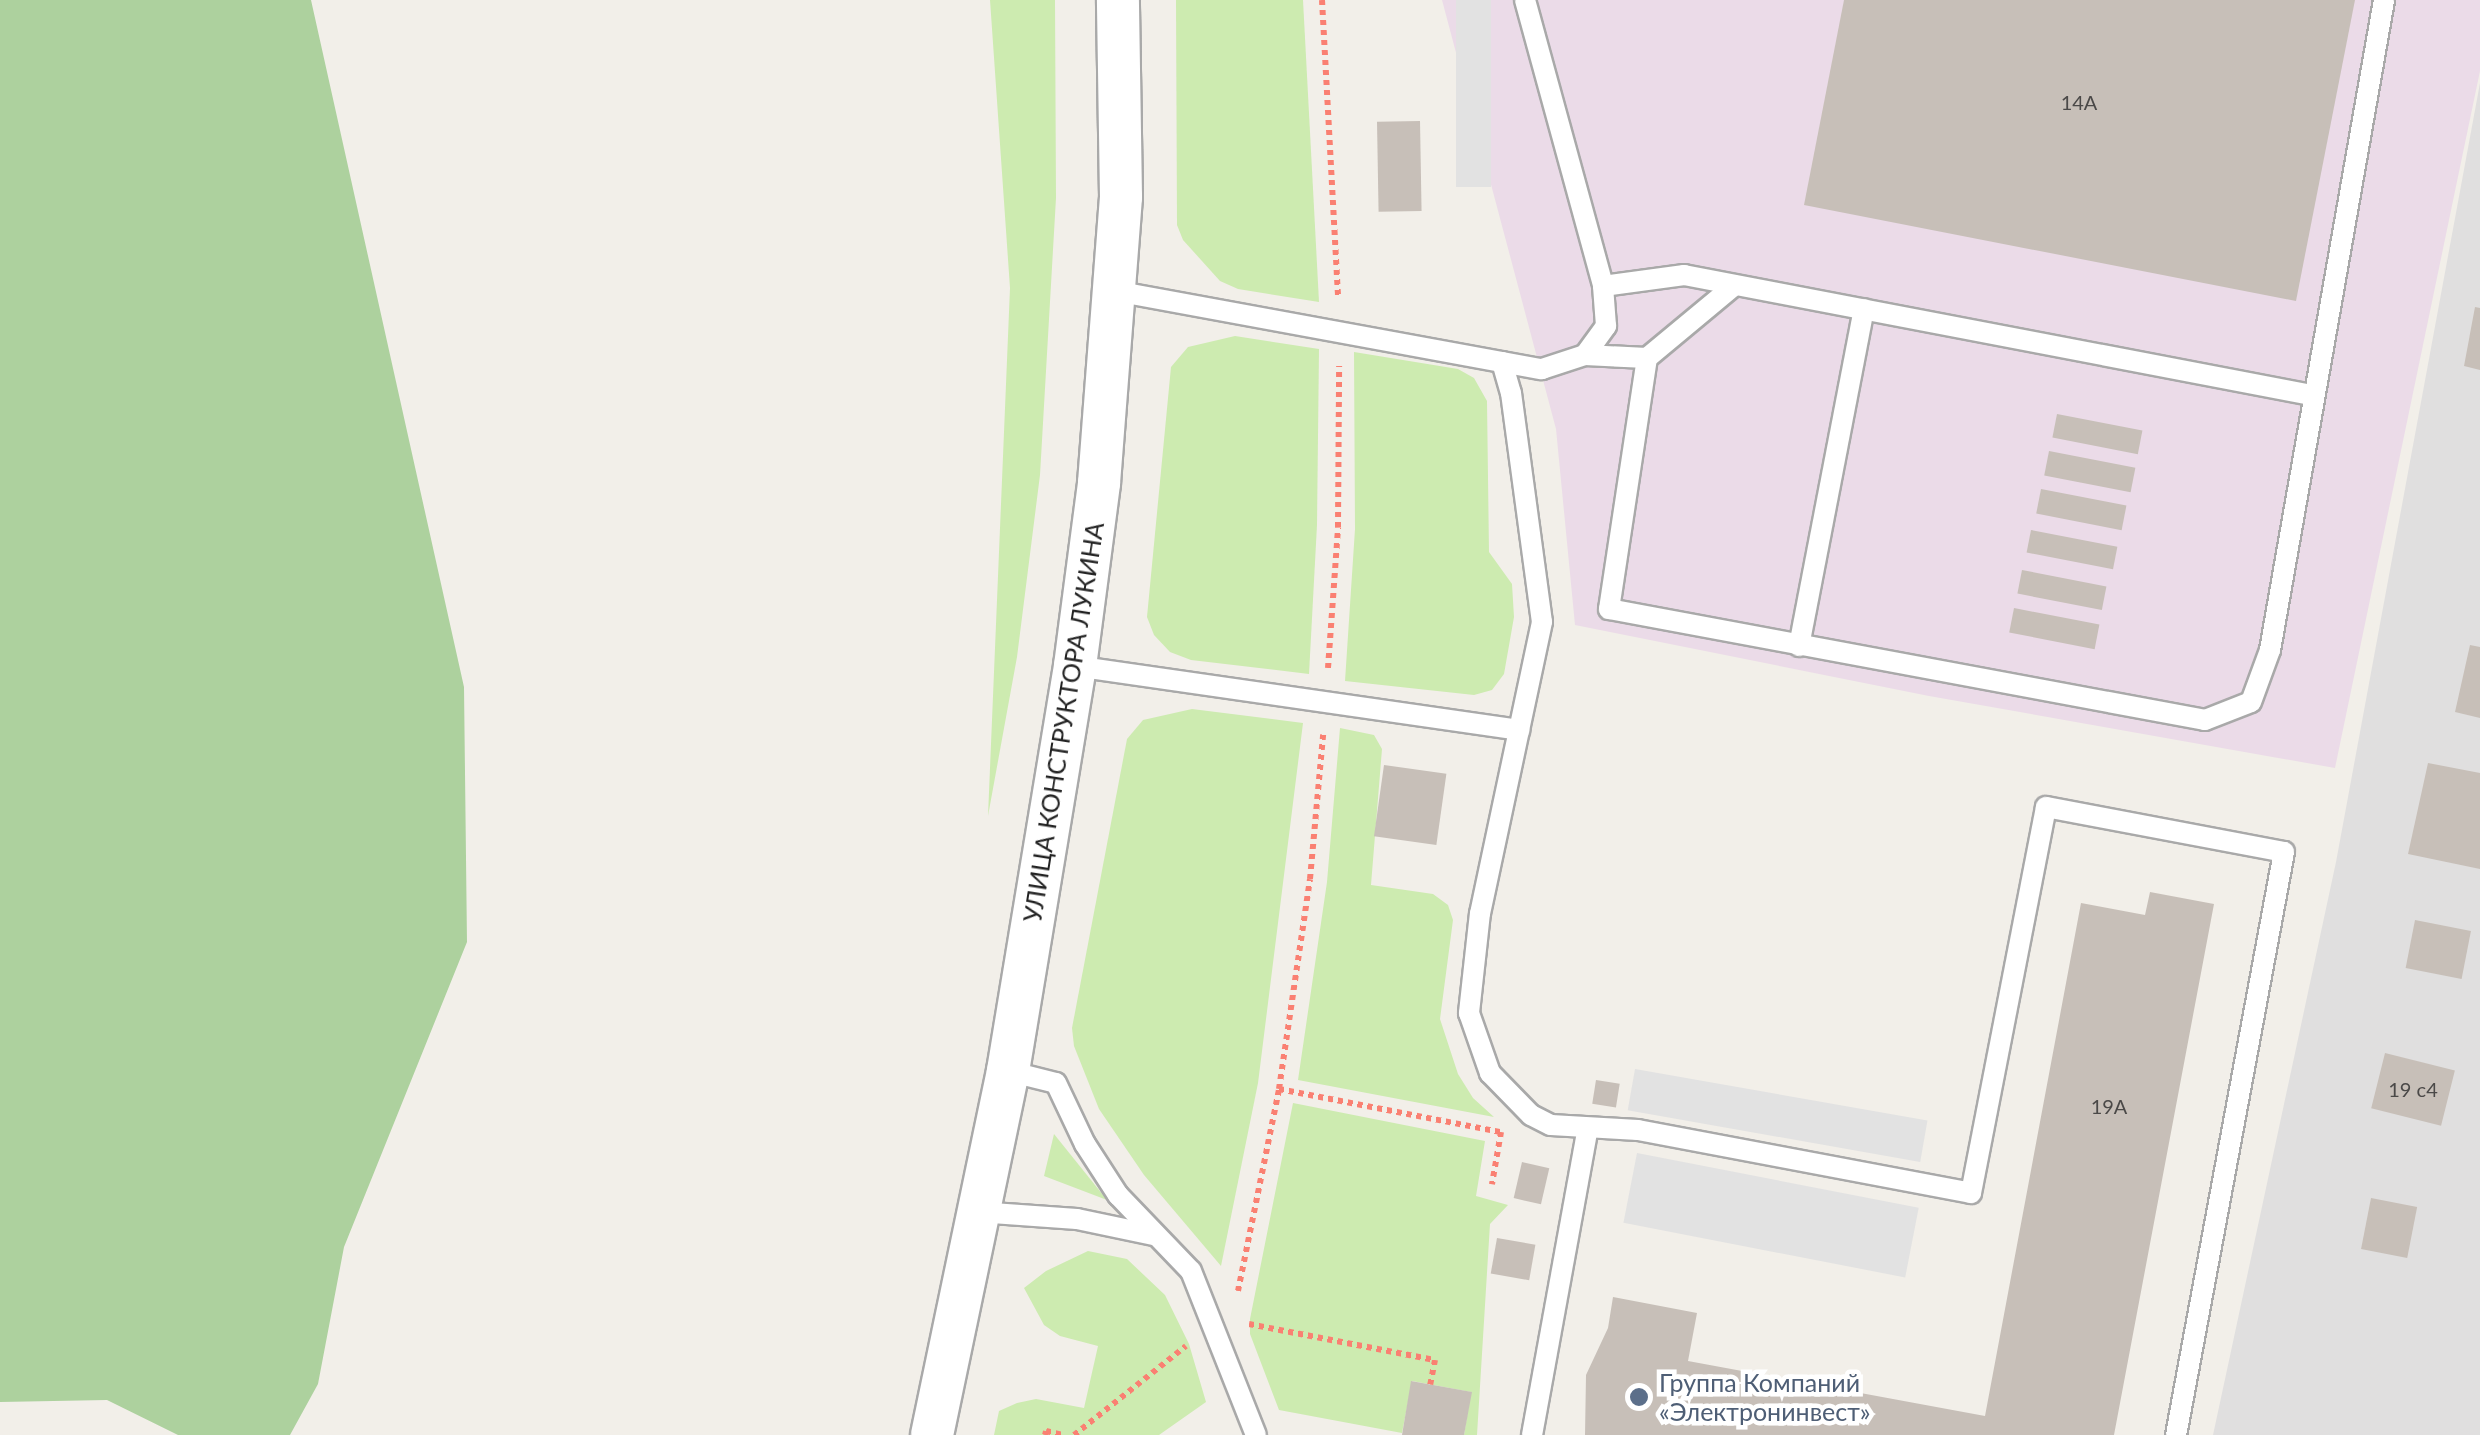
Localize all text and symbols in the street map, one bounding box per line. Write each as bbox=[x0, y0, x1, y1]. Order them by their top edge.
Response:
house number: 14А bbox=[2061, 90, 2097, 114]
street label: УЛИЦА КОНСТРУКТОРА ЛУКИНА bbox=[1017, 520, 1109, 924]
house number: 19 с4 bbox=[2388, 1077, 2438, 1101]
house number: 19А bbox=[2091, 1094, 2127, 1118]
place label: Группа Компаний «Электронинвест» bbox=[1659, 1368, 1871, 1427]
marker: Группа Компаний «Электронинвест» bbox=[1628, 1386, 1650, 1408]

